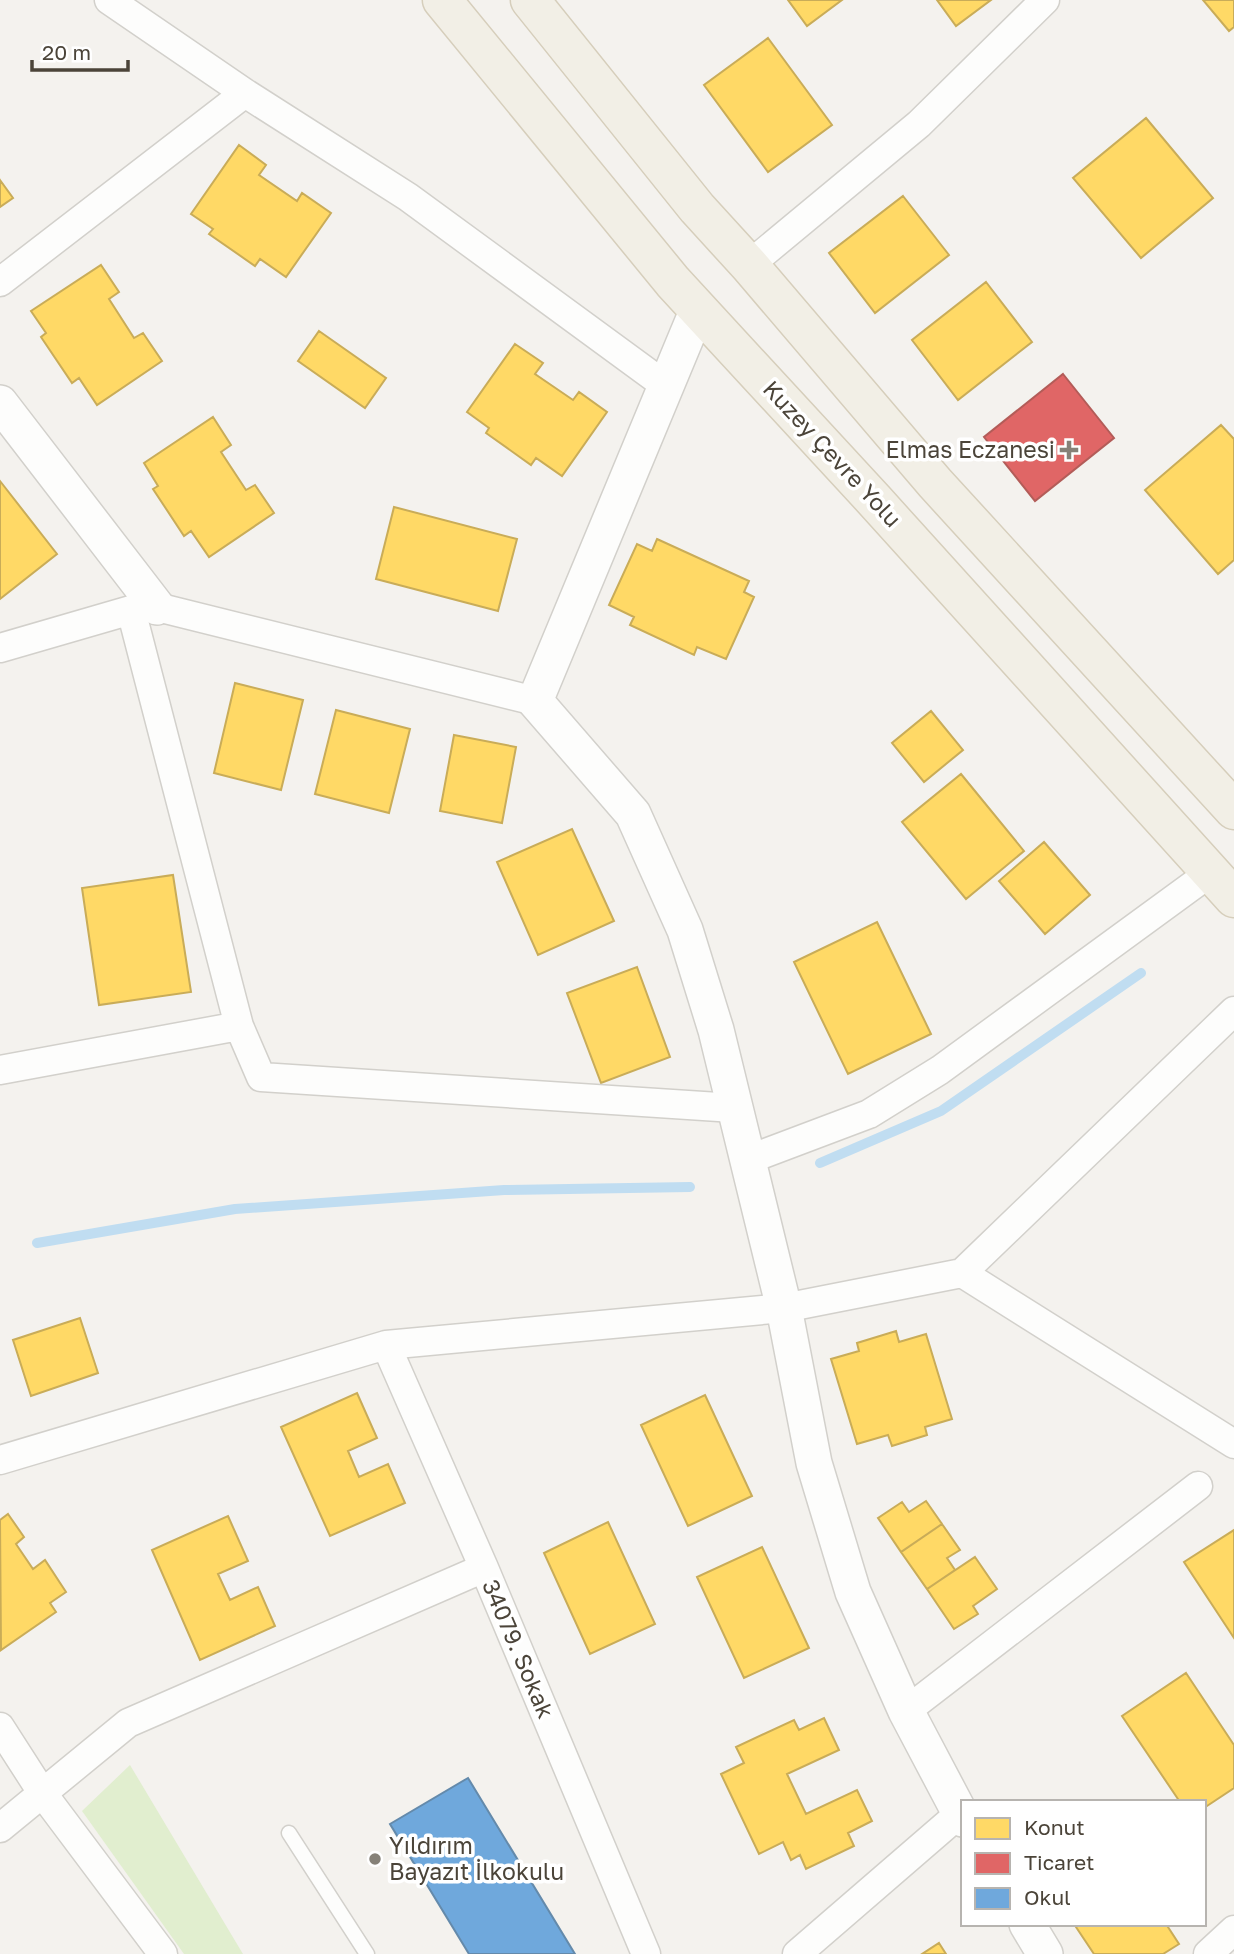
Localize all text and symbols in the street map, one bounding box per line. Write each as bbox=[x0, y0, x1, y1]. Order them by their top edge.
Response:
scale bar bbox=[32, 28, 128, 72]
text: 20 m bbox=[42, 39, 91, 65]
street label: Kuzey Çevre Yolu bbox=[758, 374, 908, 532]
place label: Elmas Eczanesi bbox=[885, 435, 1055, 463]
marker: Elmas Eczanesi bbox=[1061, 442, 1077, 458]
street label: 34079. Sokak bbox=[477, 1575, 561, 1722]
legend bbox=[961, 1800, 1206, 1926]
text: Konut bbox=[1024, 1814, 1085, 1840]
place label: Yıldırım Bayazıt İlkokulu bbox=[389, 1831, 564, 1885]
text: Ticaret bbox=[1024, 1849, 1095, 1875]
marker: Yıldırım Bayazıt İlkokulu bbox=[367, 1851, 383, 1867]
text: Okul bbox=[1024, 1884, 1071, 1910]

